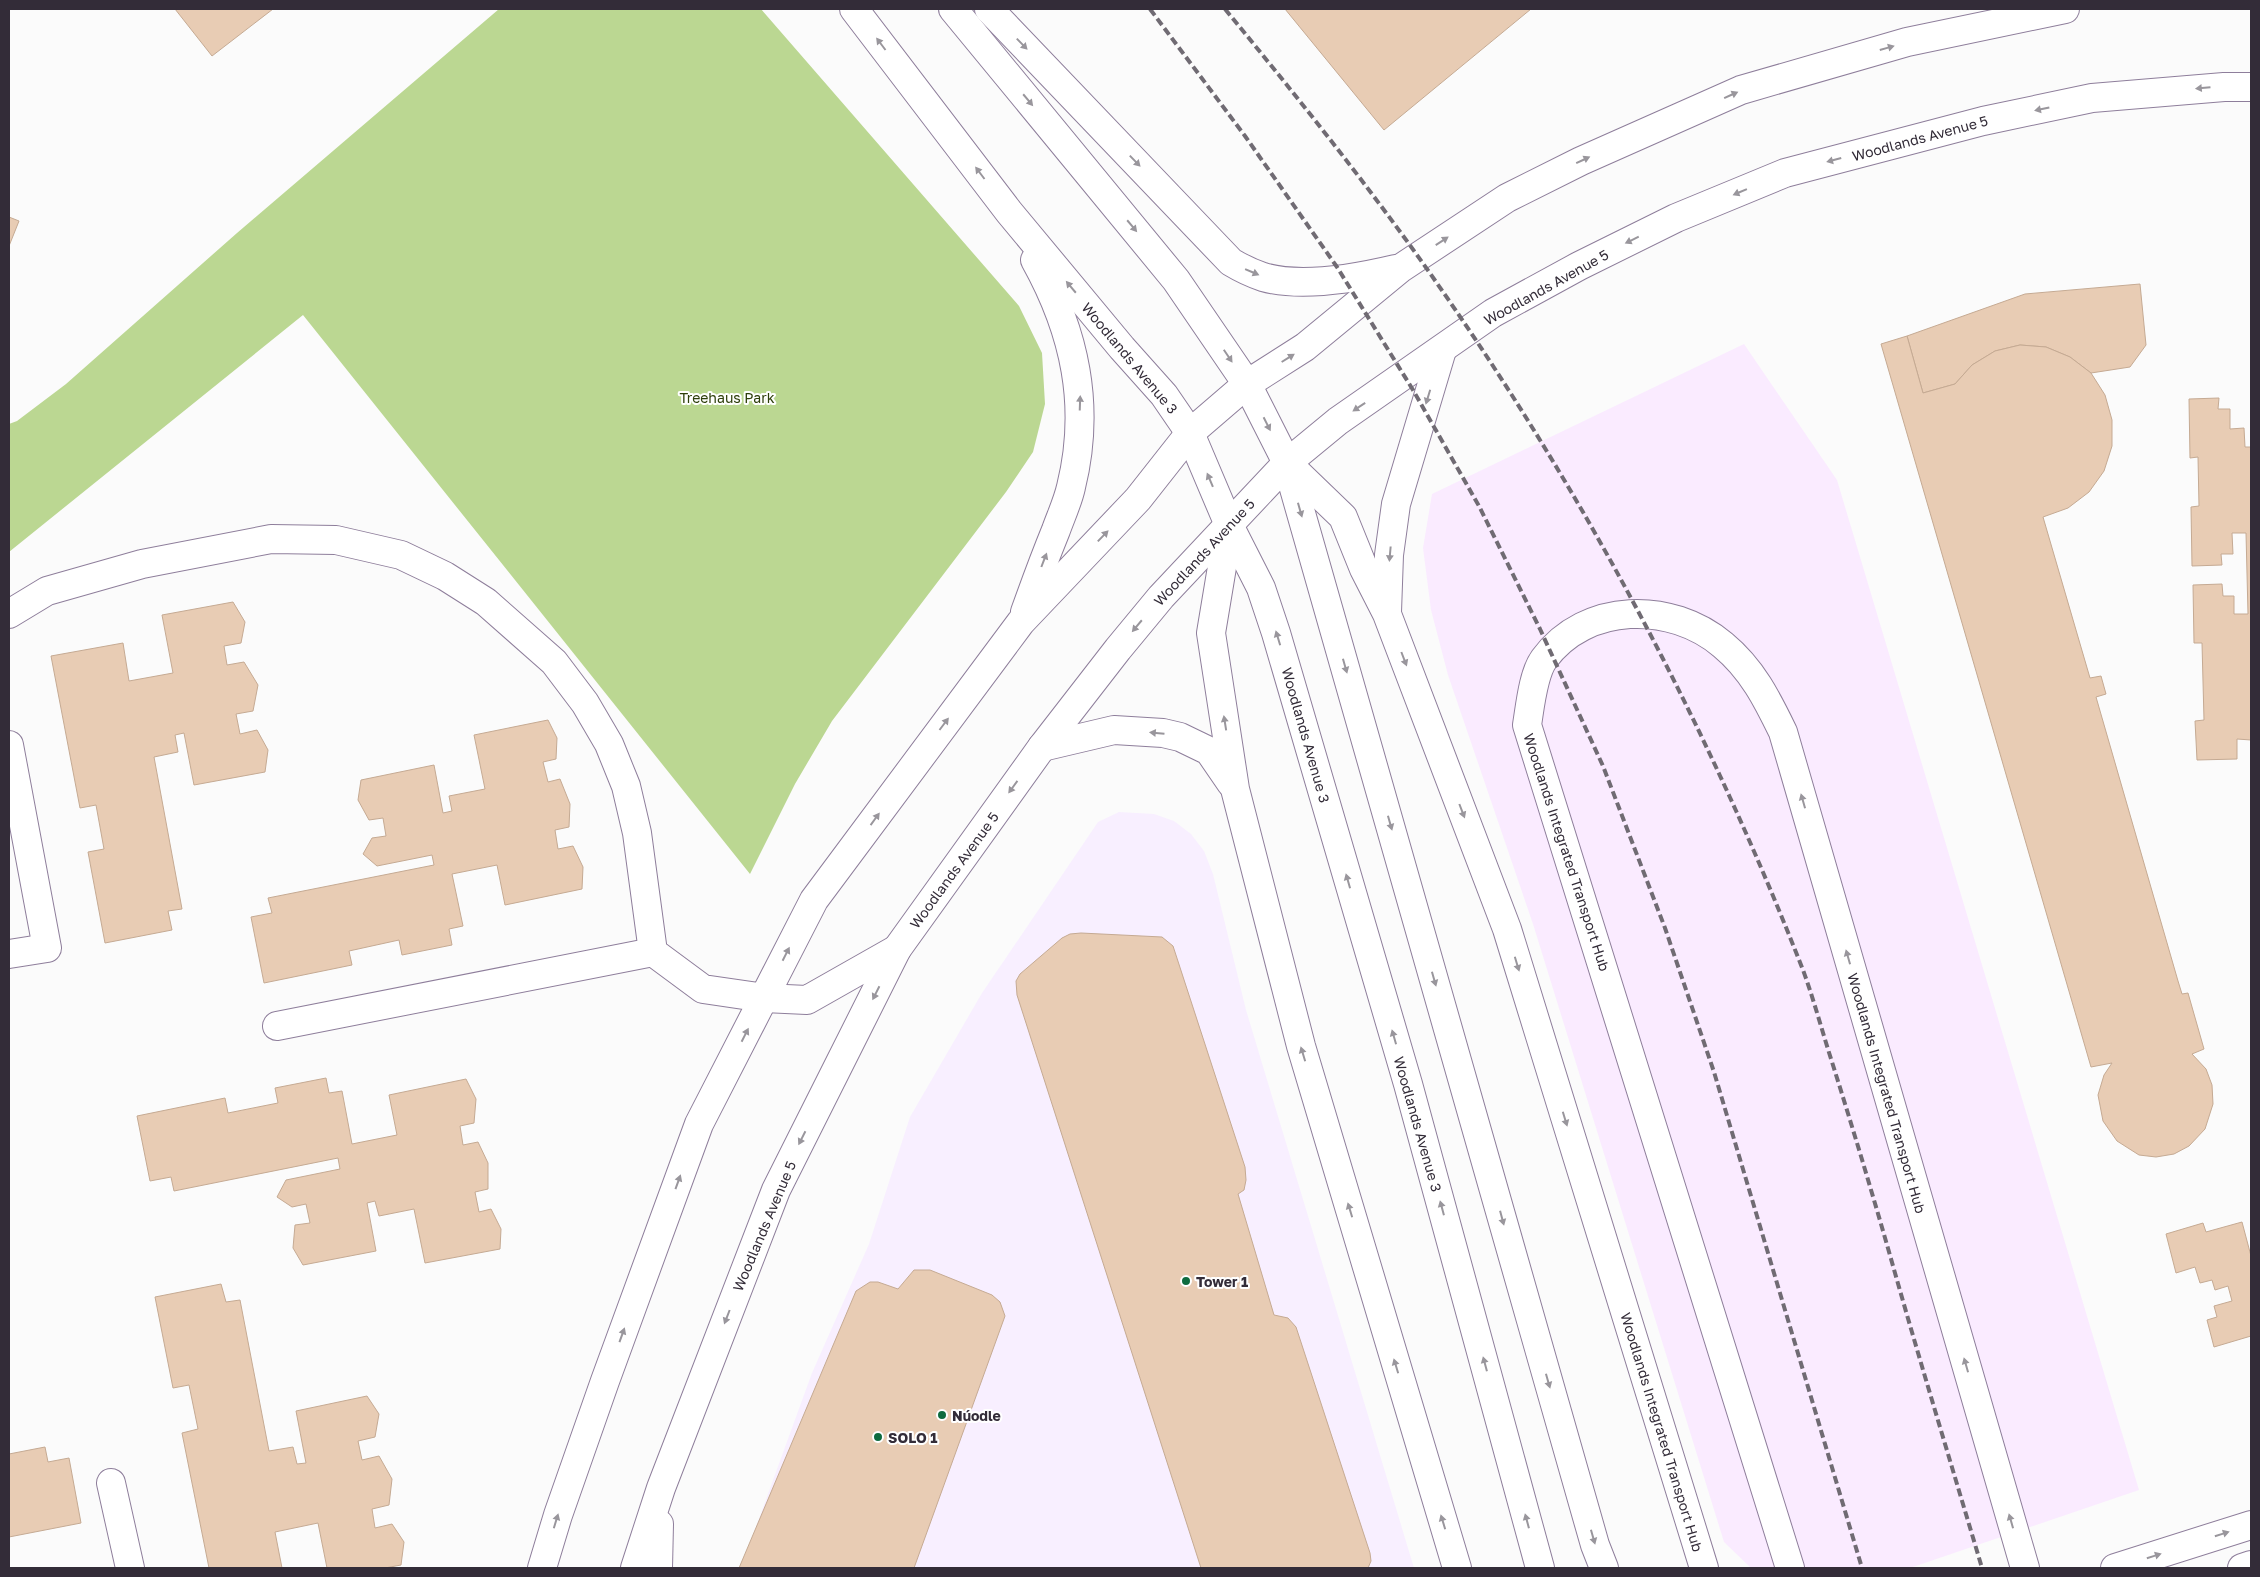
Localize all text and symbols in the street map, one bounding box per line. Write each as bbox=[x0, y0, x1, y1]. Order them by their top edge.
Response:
one-way arrow bbox=[876, 38, 887, 51]
one-way arrow bbox=[1016, 38, 1028, 50]
one-way arrow bbox=[1879, 43, 1894, 51]
one-way arrow bbox=[2194, 85, 2210, 93]
one-way arrow bbox=[1724, 90, 1738, 98]
one-way arrow bbox=[1023, 94, 1034, 107]
one-way arrow bbox=[2033, 105, 2049, 113]
street label: Woodlands Avenue 5 bbox=[1850, 112, 1990, 164]
one-way arrow bbox=[1129, 155, 1141, 167]
one-way arrow bbox=[1576, 156, 1590, 164]
one-way arrow bbox=[1827, 156, 1842, 164]
one-way arrow bbox=[974, 167, 985, 180]
one-way arrow bbox=[1733, 188, 1747, 196]
one-way arrow bbox=[1126, 219, 1137, 232]
one-way arrow bbox=[1435, 236, 1448, 245]
one-way arrow bbox=[1625, 236, 1639, 244]
street label: Woodlands Avenue 5 bbox=[1481, 246, 1611, 328]
one-way arrow bbox=[1245, 269, 1259, 277]
one-way arrow bbox=[1066, 281, 1077, 294]
street label: Woodlands Avenue 3 bbox=[1079, 299, 1181, 417]
one-way arrow bbox=[1223, 350, 1233, 363]
one-way arrow bbox=[1281, 354, 1295, 363]
park label: Treehaus Park bbox=[679, 389, 775, 406]
one-way arrow bbox=[1424, 389, 1432, 404]
one-way arrow bbox=[1076, 395, 1084, 411]
one-way arrow bbox=[1352, 402, 1366, 412]
one-way arrow bbox=[1263, 417, 1271, 431]
one-way arrow bbox=[1205, 473, 1213, 487]
street label: Woodlands Avenue 5 bbox=[1150, 495, 1258, 609]
one-way arrow bbox=[1297, 503, 1305, 518]
one-way arrow bbox=[1097, 531, 1109, 543]
one-way arrow bbox=[1386, 546, 1394, 562]
one-way arrow bbox=[1041, 553, 1048, 568]
one-way arrow bbox=[1132, 619, 1143, 632]
one-way arrow bbox=[1274, 631, 1282, 646]
one-way arrow bbox=[1401, 652, 1409, 667]
one-way arrow bbox=[1341, 659, 1349, 674]
street label: Woodlands Avenue 3 bbox=[1279, 665, 1333, 805]
one-way arrow bbox=[1220, 715, 1228, 731]
one-way arrow bbox=[939, 718, 950, 731]
one-way arrow bbox=[1149, 728, 1165, 736]
street label: Woodlands Integrated Transport Hub bbox=[1520, 731, 1614, 973]
one-way arrow bbox=[1008, 780, 1018, 794]
one-way arrow bbox=[1798, 793, 1806, 808]
one-way arrow bbox=[1459, 804, 1466, 819]
street label: Woodlands Avenue 5 bbox=[906, 808, 1002, 932]
one-way arrow bbox=[869, 813, 880, 826]
one-way arrow bbox=[1386, 815, 1394, 830]
one-way arrow bbox=[1344, 873, 1352, 888]
one-way arrow bbox=[782, 947, 790, 962]
one-way arrow bbox=[1844, 949, 1852, 965]
one-way arrow bbox=[1514, 957, 1522, 972]
one-way arrow bbox=[1431, 971, 1439, 986]
street label: Woodlands Integrated Transport Hub bbox=[1844, 971, 1930, 1215]
one-way arrow bbox=[871, 986, 879, 1000]
one-way arrow bbox=[741, 1027, 749, 1042]
one-way arrow bbox=[1390, 1029, 1398, 1045]
one-way arrow bbox=[1299, 1047, 1307, 1062]
street label: Woodlands Avenue 3 bbox=[1391, 1054, 1445, 1194]
one-way arrow bbox=[1562, 1112, 1570, 1127]
one-way arrow bbox=[798, 1131, 806, 1145]
street label: Woodlands Avenue 5 bbox=[729, 1158, 799, 1294]
one-way arrow bbox=[674, 1174, 682, 1189]
one-way arrow bbox=[1437, 1200, 1445, 1215]
one-way arrow bbox=[1345, 1202, 1353, 1217]
one-way arrow bbox=[1499, 1210, 1507, 1225]
place label: Tower 1 bbox=[1196, 1273, 1248, 1290]
marker: Tower 1 bbox=[1180, 1275, 1192, 1287]
one-way arrow bbox=[723, 1310, 730, 1325]
street label: Woodlands Integrated Transport Hub bbox=[1617, 1310, 1707, 1554]
one-way arrow bbox=[618, 1327, 626, 1342]
one-way arrow bbox=[1480, 1357, 1488, 1372]
one-way arrow bbox=[1392, 1358, 1400, 1373]
one-way arrow bbox=[1962, 1358, 1970, 1373]
one-way arrow bbox=[1544, 1373, 1552, 1388]
place label: Núodle bbox=[952, 1407, 1001, 1424]
marker: Núodle bbox=[936, 1409, 948, 1421]
place label: SOLO 1 bbox=[888, 1429, 938, 1446]
marker: SOLO 1 bbox=[872, 1431, 884, 1443]
one-way arrow bbox=[552, 1514, 560, 1529]
one-way arrow bbox=[1438, 1514, 1446, 1529]
one-way arrow bbox=[1523, 1514, 1531, 1529]
one-way arrow bbox=[2007, 1514, 2015, 1529]
one-way arrow bbox=[1589, 1530, 1597, 1545]
one-way arrow bbox=[2215, 1530, 2230, 1538]
one-way arrow bbox=[2146, 1552, 2161, 1559]

